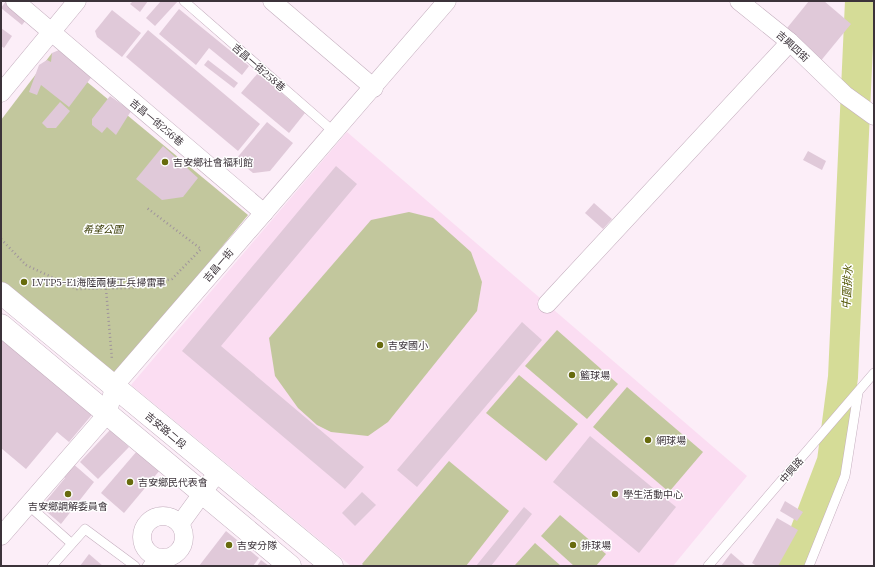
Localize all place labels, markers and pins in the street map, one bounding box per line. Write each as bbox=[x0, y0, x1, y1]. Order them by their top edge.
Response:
place label: 吉安鄉社會福利館 bbox=[173, 156, 253, 169]
marker: 吉安鄉社會福利館 bbox=[160, 157, 170, 167]
place label: LVTP5-E1海陸兩棲工兵掃雷車 bbox=[32, 276, 166, 289]
marker: LVTP5-E1海陸兩棲工兵掃雷車 bbox=[19, 277, 29, 287]
place label: 吉安國小 bbox=[388, 339, 428, 352]
marker: 吉安國小 bbox=[375, 340, 385, 350]
place label: 籃球場 bbox=[580, 369, 610, 382]
marker: 籃球場 bbox=[567, 370, 577, 380]
place label: 網球場 bbox=[656, 434, 686, 447]
marker: 網球場 bbox=[643, 435, 653, 445]
place label: 吉安鄉民代表會 bbox=[138, 476, 208, 489]
marker: 吉安鄉民代表會 bbox=[125, 477, 135, 487]
place label: 學生活動中心 bbox=[623, 488, 683, 501]
marker: 吉安鄉調解委員會 bbox=[63, 489, 73, 499]
marker: 學生活動中心 bbox=[610, 489, 620, 499]
place label: 吉安鄉調解委員會 bbox=[28, 500, 108, 513]
place label: 吉安分隊 bbox=[237, 539, 277, 552]
place label: 排球場 bbox=[581, 539, 611, 552]
marker: 吉安分隊 bbox=[224, 540, 234, 550]
marker: 排球場 bbox=[568, 540, 578, 550]

